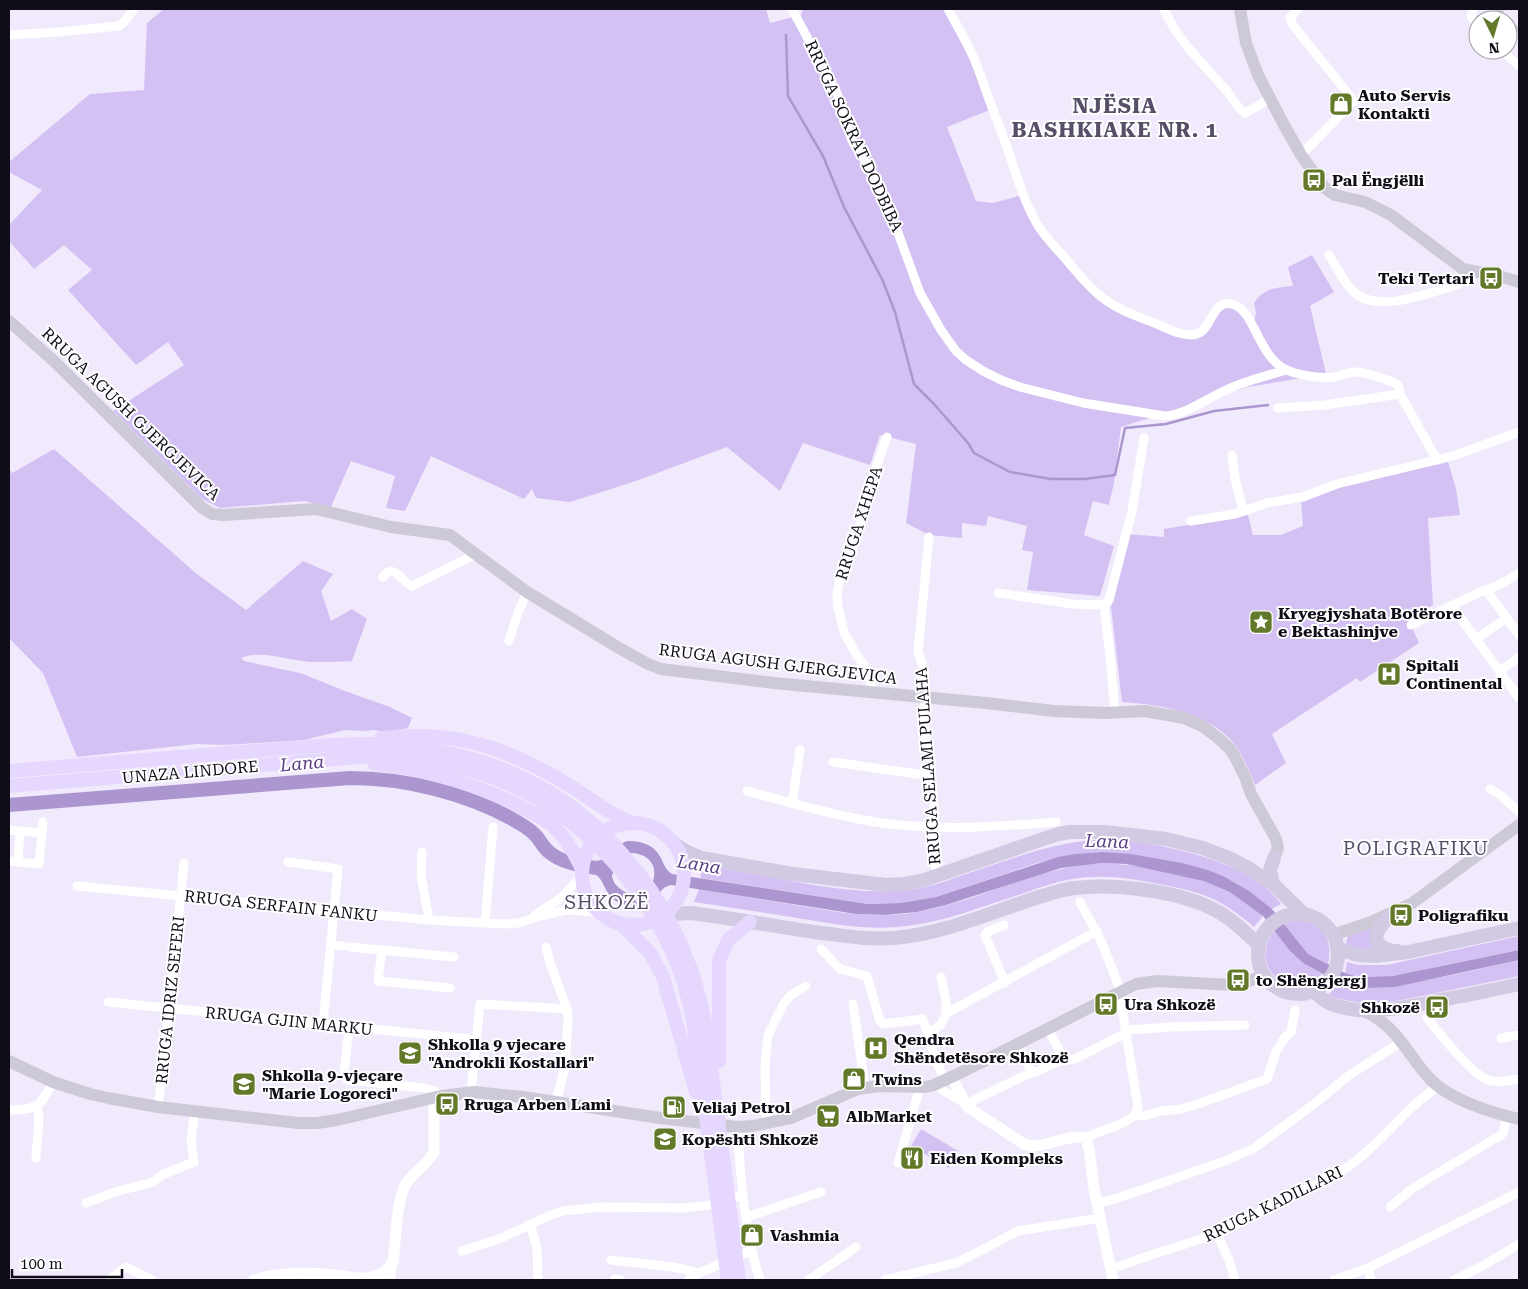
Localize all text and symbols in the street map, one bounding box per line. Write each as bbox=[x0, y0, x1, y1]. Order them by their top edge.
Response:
north arrow bbox=[1468, 10, 1518, 60]
street label: RRUGA SOKRAT DODBIBA bbox=[801, 37, 907, 236]
text: N bbox=[1488, 40, 1500, 56]
place label: Auto Servis Kontakti bbox=[1358, 86, 1451, 123]
shop icon: Auto Servis Kontakti bbox=[1328, 91, 1354, 117]
district label: NJËSIA BASHKIAKE NR. 1 bbox=[1012, 93, 1218, 142]
bus stop icon: Pal Ëngjëlli bbox=[1301, 167, 1327, 193]
place label: Pal Ëngjëlli bbox=[1332, 171, 1425, 190]
bus stop icon: Teki Tertari bbox=[1478, 265, 1504, 291]
place label: Teki Tertari bbox=[1378, 269, 1475, 288]
street label: RRUGA AGUSH GJERGJEVICA bbox=[38, 324, 224, 505]
street label: RRUGA XHEPA bbox=[832, 463, 887, 582]
place label: Kryegjyshata Botërore e Bektashinjve bbox=[1278, 604, 1462, 641]
place icon: Kryegjyshata Botërore e Bektashinjve bbox=[1248, 609, 1274, 635]
street label: RRUGA AGUSH GJERGJEVICA bbox=[658, 640, 899, 688]
place label: Spitali Continental bbox=[1406, 656, 1503, 693]
hospital icon: Spitali Continental bbox=[1376, 661, 1402, 687]
street label: RRUGA SELAMI PULAHA bbox=[912, 666, 944, 865]
water label: Lana bbox=[278, 751, 325, 775]
street label: UNAZA LINDORE bbox=[121, 757, 259, 787]
water label: Lana bbox=[1084, 830, 1130, 852]
district label: POLIGRAFIKU bbox=[1343, 837, 1489, 860]
water label: Lana bbox=[675, 850, 723, 878]
street label: RRUGA SERFAIN FANKU bbox=[183, 886, 379, 926]
district label: SHKOZË bbox=[564, 891, 650, 914]
bus stop icon: Poligrafiku bbox=[1388, 902, 1414, 928]
place label: Poligrafiku bbox=[1418, 906, 1509, 925]
street label: RRUGA IDRIZ SEFERI bbox=[152, 915, 188, 1085]
bus stop icon: to Shëngjergj bbox=[1225, 967, 1251, 993]
place label: to Shëngjergj bbox=[1256, 971, 1367, 990]
bus stop icon: Ura Shkozë bbox=[1093, 991, 1119, 1017]
bus stop icon: Shkozë bbox=[1424, 994, 1450, 1020]
place label: Ura Shkozë bbox=[1124, 995, 1216, 1014]
place label: Shkozë bbox=[1361, 998, 1420, 1017]
street label: RRUGA GJIN MARKU bbox=[204, 1003, 374, 1039]
place label: Qendra Shëndetësore Shkozë bbox=[894, 1030, 1069, 1067]
place label: Shkolla 9 vjecare "Androkli Kostallari" bbox=[428, 1035, 595, 1072]
hospital icon: Qendra Shëndetësore Shkozë bbox=[863, 1035, 889, 1061]
school or university icon: Shkolla 9 vjecare "Androkli Kostallari" bbox=[397, 1040, 423, 1066]
place label: Shkolla 9-vjeçare "Marie Logoreci" bbox=[262, 1066, 403, 1103]
shop icon: Twins bbox=[841, 1066, 867, 1092]
place label: Twins bbox=[872, 1070, 922, 1089]
school or university icon: Shkolla 9-vjeçare "Marie Logoreci" bbox=[231, 1071, 257, 1097]
bus stop icon: Rruga Arben Lami bbox=[434, 1091, 460, 1117]
fuel station icon: Veliaj Petrol bbox=[661, 1094, 687, 1120]
place label: Rruga Arben Lami bbox=[464, 1095, 612, 1114]
place label: Veliaj Petrol bbox=[692, 1098, 791, 1117]
supermarket icon: AlbMarket bbox=[815, 1103, 841, 1129]
place label: AlbMarket bbox=[846, 1107, 933, 1126]
school or university icon: Kopështi Shkozë bbox=[652, 1126, 678, 1152]
place label: Kopështi Shkozë bbox=[682, 1130, 818, 1149]
restaurant icon: Eiden Kompleks bbox=[899, 1145, 925, 1171]
place label: Eiden Kompleks bbox=[930, 1149, 1063, 1168]
street label: RRUGA KADILLARI bbox=[1200, 1162, 1346, 1246]
shop icon: Vashmia bbox=[739, 1222, 765, 1248]
place label: Vashmia bbox=[770, 1226, 840, 1245]
scale bar bbox=[12, 1246, 122, 1278]
text: 100 m bbox=[20, 1255, 63, 1273]

